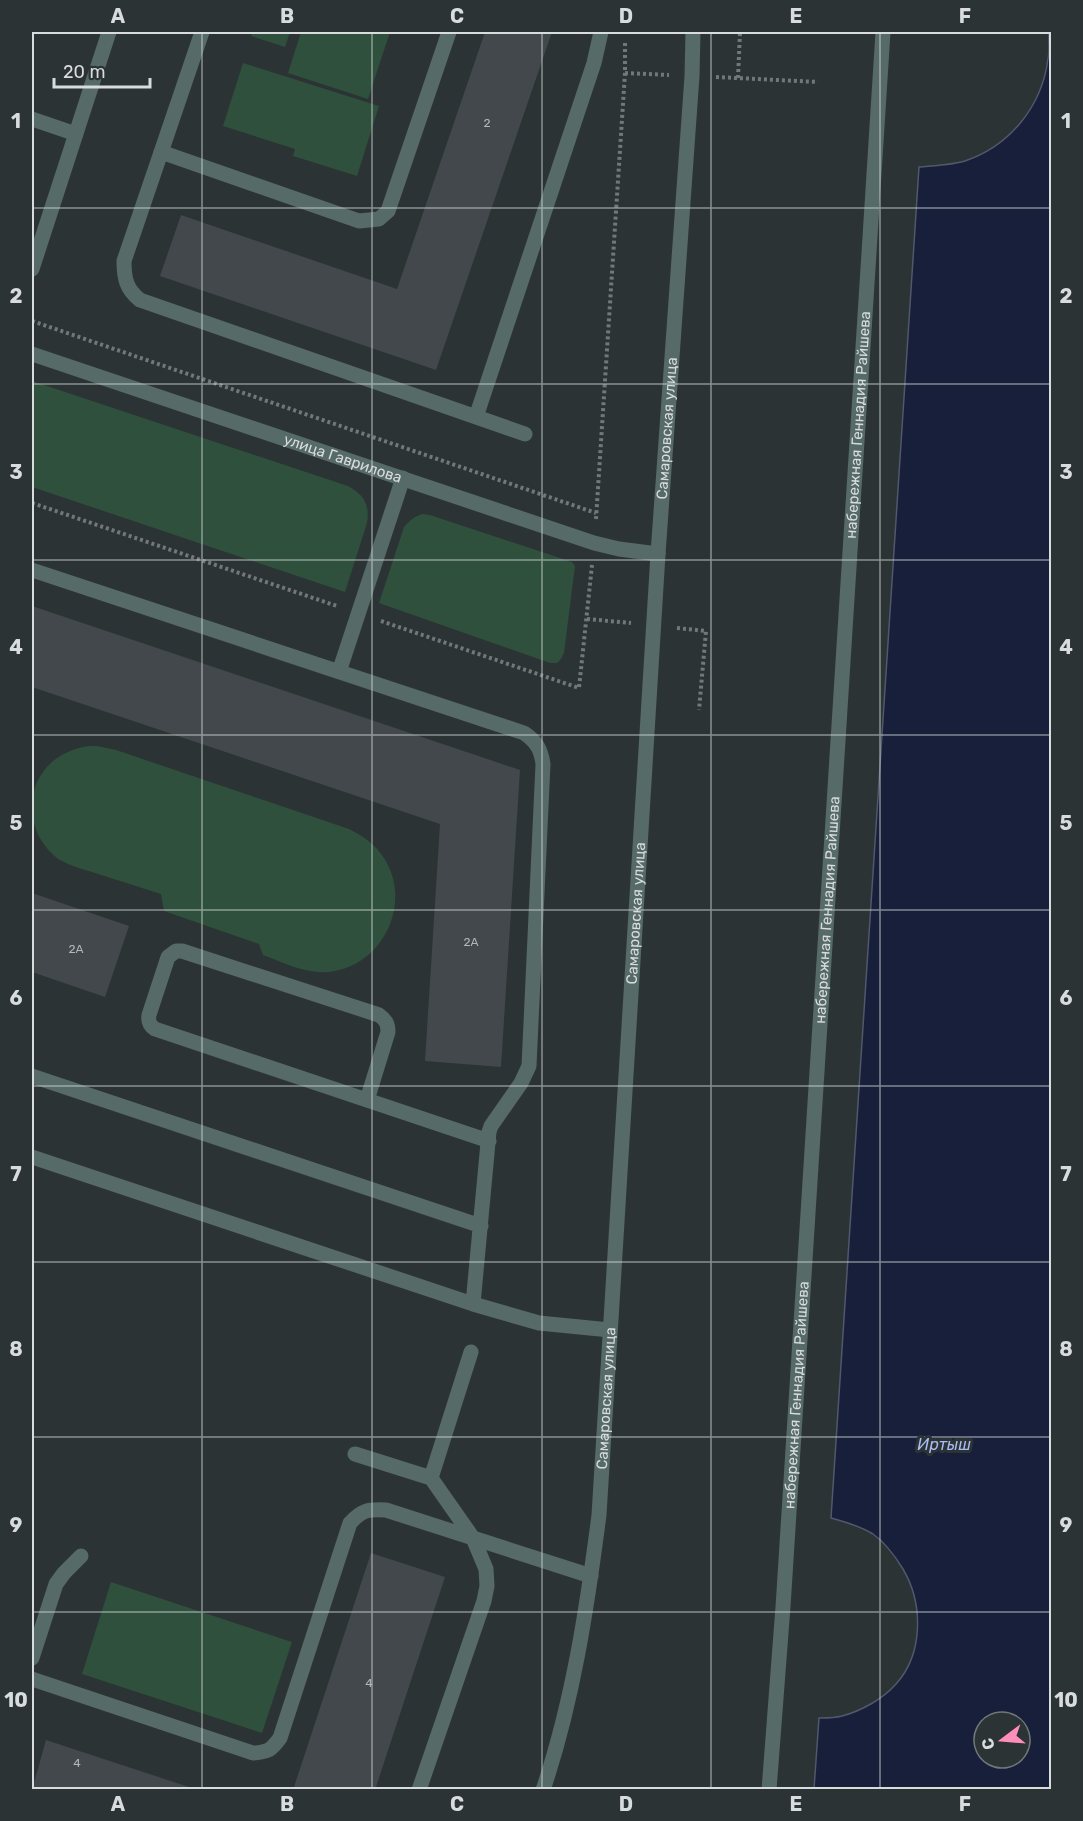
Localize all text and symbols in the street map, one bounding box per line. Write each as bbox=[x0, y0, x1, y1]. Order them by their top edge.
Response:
text: A bbox=[111, 4, 126, 28]
text: B bbox=[280, 4, 294, 28]
text: C bbox=[450, 4, 464, 28]
text: D bbox=[619, 4, 633, 28]
text: E bbox=[790, 4, 802, 28]
text: F bbox=[959, 4, 971, 28]
scale bar bbox=[54, 51, 150, 89]
text: 20 m bbox=[63, 61, 105, 83]
text: 1 bbox=[11, 109, 21, 133]
text: 1 bbox=[1061, 109, 1071, 133]
house number: 2 bbox=[483, 116, 491, 130]
text: 2 bbox=[10, 284, 23, 308]
text: 2 bbox=[1060, 284, 1073, 308]
street label: набережная Геннадия Райшева bbox=[842, 310, 874, 539]
street label: Самаровская улица bbox=[653, 357, 681, 500]
street label: улица Гаврилова bbox=[281, 430, 404, 487]
text: 3 bbox=[9, 460, 23, 484]
text: 3 bbox=[1059, 460, 1073, 484]
text: 4 bbox=[9, 635, 23, 659]
text: 4 bbox=[1059, 635, 1073, 659]
street label: набережная Геннадия Райшева bbox=[811, 796, 843, 1024]
text: 5 bbox=[10, 811, 23, 835]
text: 5 bbox=[1060, 811, 1073, 835]
street label: Самаровская улица bbox=[623, 842, 649, 985]
house number: 2А bbox=[463, 935, 479, 949]
house number: 2А bbox=[68, 942, 84, 956]
text: 6 bbox=[9, 986, 23, 1010]
text: 6 bbox=[1059, 986, 1073, 1010]
text: 7 bbox=[10, 1162, 22, 1186]
text: 7 bbox=[1060, 1162, 1072, 1186]
street label: набережная Геннадия Райшева bbox=[780, 1281, 813, 1509]
street label: Самаровская улица bbox=[593, 1327, 620, 1470]
text: 8 bbox=[9, 1337, 23, 1361]
text: 8 bbox=[1059, 1337, 1073, 1361]
water label: Иртыш bbox=[917, 1435, 971, 1454]
text: 9 bbox=[10, 1513, 23, 1537]
text: 9 bbox=[1060, 1513, 1073, 1537]
house number: 4 bbox=[365, 1676, 373, 1690]
text: 10 bbox=[4, 1688, 28, 1712]
text: 10 bbox=[1054, 1688, 1078, 1712]
north arrow bbox=[972, 1710, 1032, 1770]
text: С bbox=[977, 1736, 999, 1752]
house number: 4 bbox=[73, 1756, 81, 1770]
text: A bbox=[111, 1792, 126, 1816]
text: B bbox=[280, 1792, 294, 1816]
text: C bbox=[450, 1792, 464, 1816]
text: D bbox=[619, 1792, 633, 1816]
text: E bbox=[790, 1792, 802, 1816]
text: F bbox=[959, 1792, 971, 1816]

